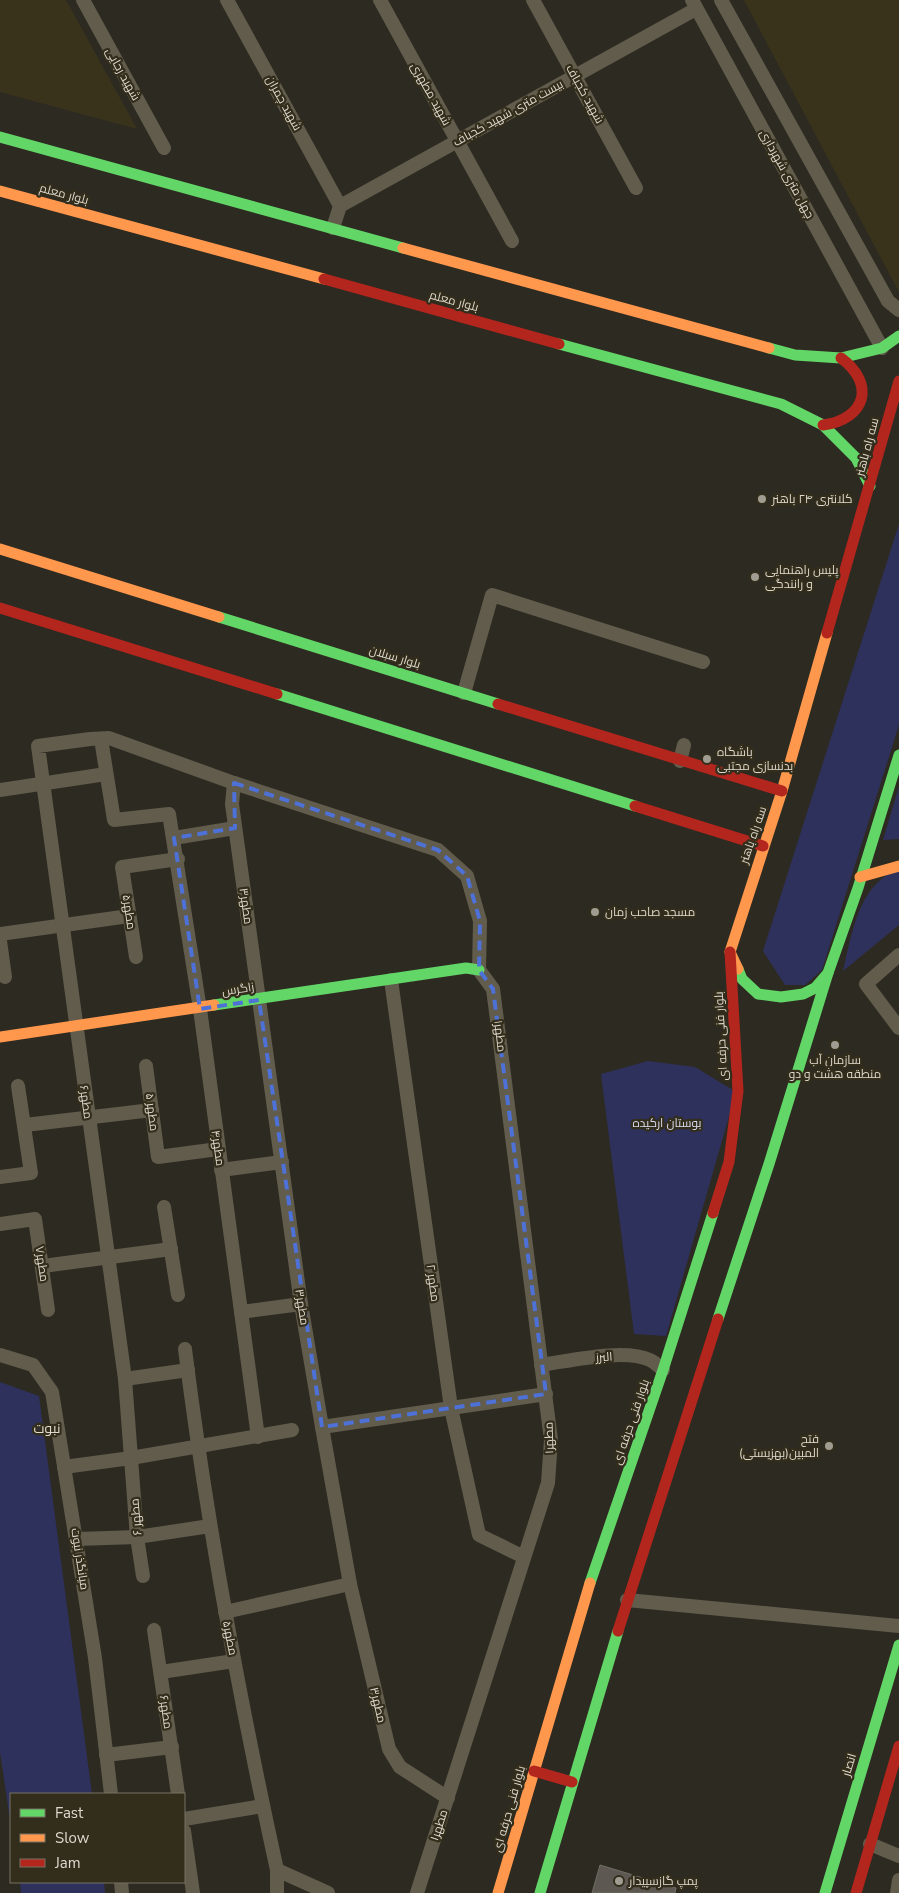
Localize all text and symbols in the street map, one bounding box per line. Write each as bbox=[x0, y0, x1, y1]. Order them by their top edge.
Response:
street label: شهید رجایی bbox=[102, 45, 144, 103]
street label: شهید مطهری bbox=[407, 60, 455, 128]
street label: شهید کجباف bbox=[562, 62, 608, 126]
street label: شهید چمران bbox=[261, 73, 306, 134]
street label: بیست متری شهید کجباف bbox=[450, 76, 566, 150]
street label: چهل متری شهرداری bbox=[755, 127, 818, 222]
street label: بلوار معلم bbox=[38, 180, 90, 208]
street label: بلوار معلم bbox=[428, 287, 480, 315]
street label: سه راه باهنر bbox=[851, 416, 882, 479]
place label: کلانتری ۲۴ باهنر bbox=[771, 491, 853, 507]
marker: کلانتری ۲۴ باهنر bbox=[756, 493, 768, 505]
place label: پلیس راهنمایی و رانندگی bbox=[765, 562, 839, 592]
marker: پلیس راهنمایی و رانندگی bbox=[749, 571, 761, 583]
street label: بلوار سبلان bbox=[367, 642, 423, 672]
place label: باشگاه بدنسازی مجتبی bbox=[717, 744, 793, 774]
marker: باشگاه بدنسازی مجتبی bbox=[701, 753, 713, 765]
street label: سه راه باهنر bbox=[735, 804, 770, 867]
street label: مطهر۳ bbox=[236, 887, 256, 925]
street label: مطهر۵ bbox=[119, 894, 139, 930]
place label: مسجد صاحب زمان bbox=[605, 904, 695, 920]
marker: مسجد صاحب زمان bbox=[589, 906, 601, 918]
street label: زاگرس bbox=[221, 979, 255, 999]
street label: بلوار فنی حرفه ای bbox=[711, 991, 731, 1081]
street label: مطهر۱ bbox=[490, 1019, 510, 1053]
marker: سازمان آب منطقه هشت و دو bbox=[829, 1039, 841, 1051]
place label: سازمان آب منطقه هشت و دو bbox=[789, 1052, 881, 1082]
street label: مطهر۶ bbox=[76, 1084, 96, 1120]
street label: مطهر ۵ bbox=[142, 1092, 162, 1132]
park label: بوستان ارکیده bbox=[632, 1115, 702, 1131]
street label: مطهر۴ bbox=[208, 1129, 228, 1167]
street label: مطهر۷ bbox=[32, 1245, 52, 1283]
street label: مطهر ۲ bbox=[422, 1263, 444, 1303]
street label: مطهر۳ bbox=[291, 1288, 313, 1326]
street label: البرز bbox=[594, 1348, 613, 1366]
street label: بلوار فنی حرفه ای bbox=[609, 1377, 653, 1467]
district label: نبوت bbox=[33, 1419, 61, 1438]
street label: مطهر۱ bbox=[540, 1422, 558, 1454]
place label: فتح المبین(بهزیستی) bbox=[739, 1431, 819, 1461]
marker: فتح المبین(بهزیستی) bbox=[823, 1440, 835, 1452]
street label: مطهر ۶ bbox=[126, 1498, 146, 1536]
street label: میانگذر نبوت bbox=[67, 1527, 93, 1591]
street label: مطهر۵ bbox=[219, 1619, 241, 1657]
street label: مطهر۳ bbox=[366, 1685, 390, 1725]
street label: مطهر۶ bbox=[156, 1694, 176, 1730]
street label: انصار bbox=[838, 1751, 860, 1779]
street label: بلوار فنی حرفه ای bbox=[489, 1764, 529, 1854]
legend bbox=[10, 1793, 185, 1883]
text: Fast bbox=[55, 1803, 84, 1823]
street label: مطهر۱ bbox=[426, 1807, 452, 1843]
text: Slow bbox=[55, 1828, 90, 1848]
text: Jam bbox=[54, 1853, 81, 1873]
place label: پمپ گازسپیدار bbox=[628, 1873, 699, 1890]
marker: پمپ گازسپیدار bbox=[613, 1875, 625, 1887]

